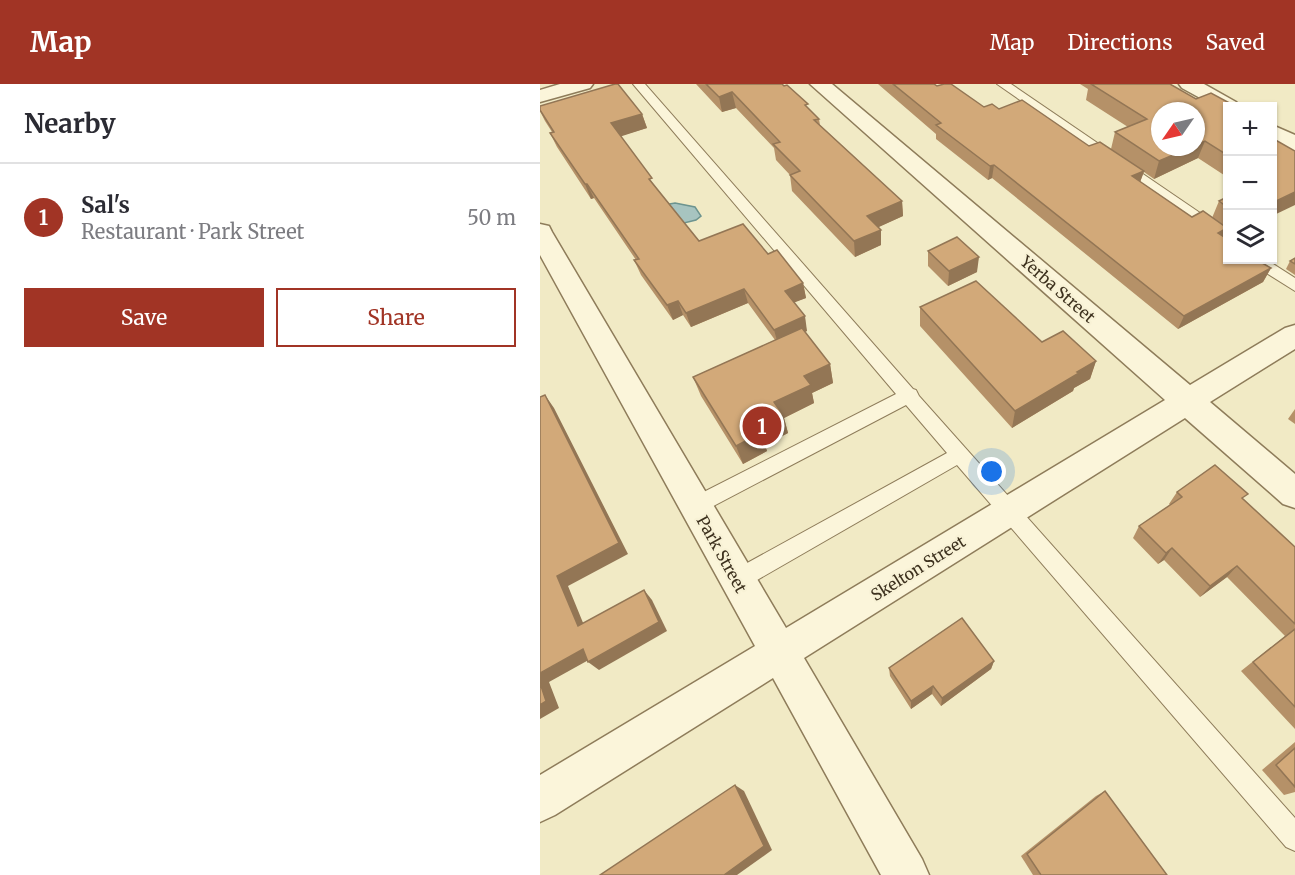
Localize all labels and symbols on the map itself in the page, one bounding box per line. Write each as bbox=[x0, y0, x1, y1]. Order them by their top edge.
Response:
north arrow bbox=[1151, 102, 1205, 156]
street label: Yerba Street bbox=[1016, 251, 1100, 327]
pin: 1 bbox=[742, 404, 782, 448]
your location bbox=[977, 457, 1006, 486]
street label: Park Street bbox=[693, 512, 752, 597]
street label: Skelton Street bbox=[867, 531, 970, 605]

